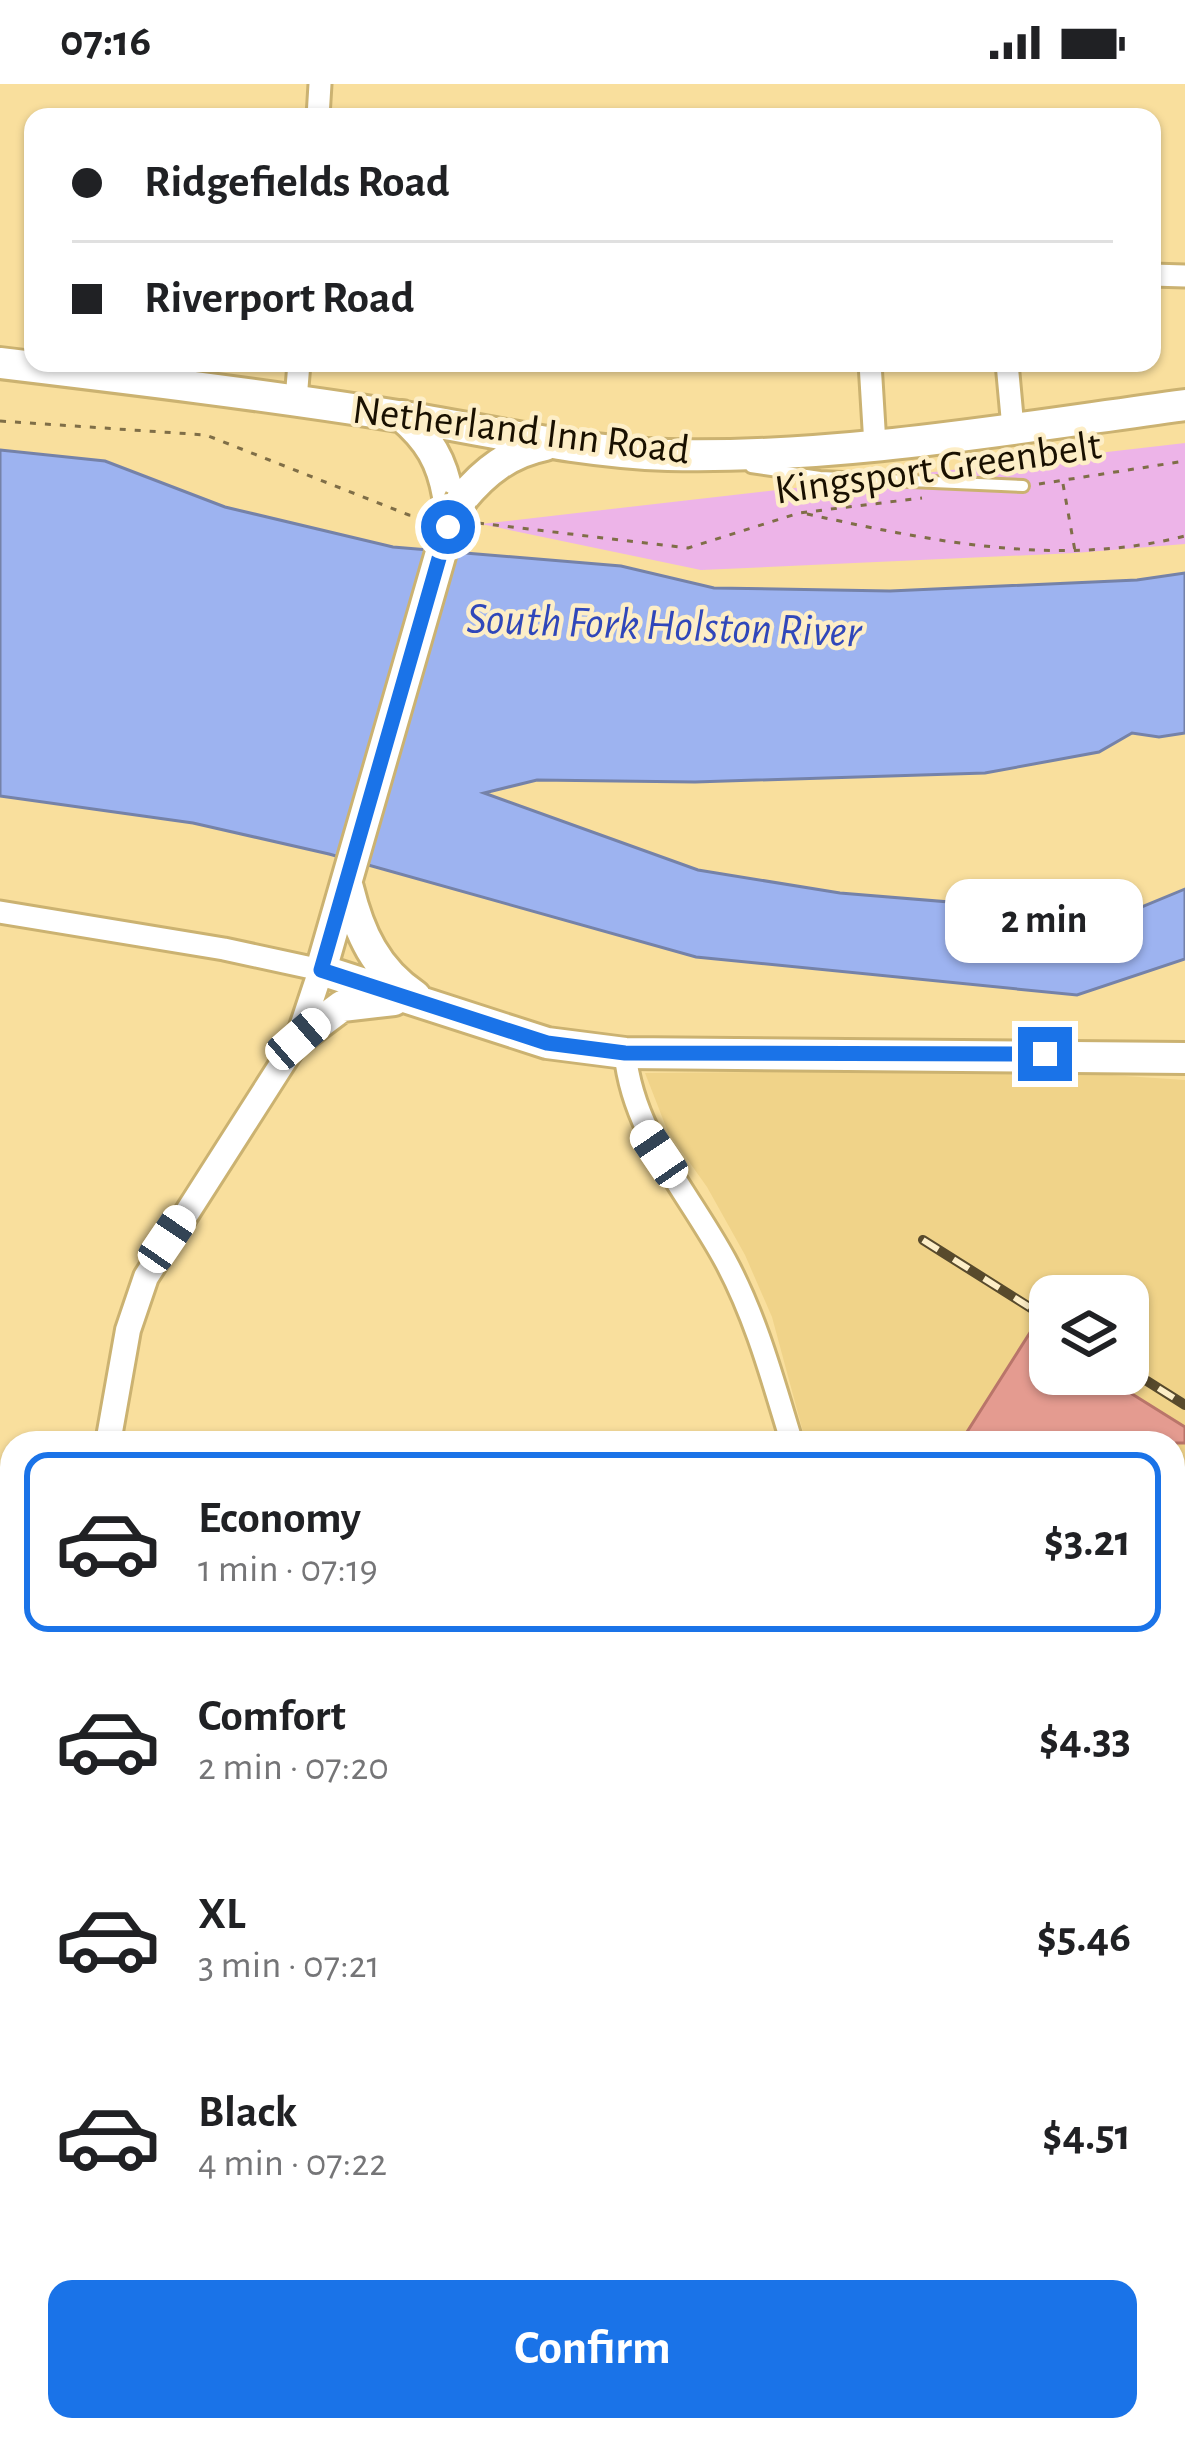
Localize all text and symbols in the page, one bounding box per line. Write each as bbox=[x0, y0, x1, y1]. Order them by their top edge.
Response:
text: 07:16 bbox=[60, 19, 151, 64]
text: Ridgefields Road bbox=[144, 160, 450, 205]
text: Riverport Road bbox=[144, 276, 414, 321]
street label: Netherland Inn Road bbox=[350, 388, 692, 472]
street label: Kingsport Greenbelt bbox=[772, 424, 1104, 512]
route start bbox=[421, 500, 475, 554]
water label: South Fork Holston River bbox=[466, 597, 864, 655]
callout: 2 min bbox=[946, 880, 1144, 964]
text: 2 min bbox=[1001, 901, 1087, 940]
car bbox=[259, 1002, 337, 1076]
route end bbox=[1018, 1027, 1072, 1081]
car bbox=[624, 1114, 694, 1194]
car bbox=[132, 1199, 202, 1279]
map controls bbox=[1029, 1275, 1149, 1395]
button: layers bbox=[1029, 1275, 1149, 1395]
icon: car bbox=[54, 1488, 162, 1596]
text: Economy bbox=[198, 1496, 361, 1541]
text: $3.21 bbox=[1044, 1519, 1131, 1564]
text: 1 min · 07:19 bbox=[198, 1550, 378, 1589]
icon: car bbox=[54, 1686, 162, 1794]
text: Comfort bbox=[198, 1694, 346, 1739]
text: $4.33 bbox=[1039, 1717, 1131, 1762]
text: 2 min · 07:20 bbox=[198, 1748, 389, 1787]
icon: car bbox=[54, 1884, 162, 1992]
text: XL bbox=[198, 1892, 246, 1937]
text: $5.46 bbox=[1037, 1915, 1131, 1960]
text: 3 min · 07:21 bbox=[198, 1946, 380, 1985]
icon: car bbox=[54, 2082, 162, 2190]
text: Black bbox=[198, 2090, 297, 2135]
text: $4.51 bbox=[1042, 2113, 1131, 2158]
text: 4 min · 07:22 bbox=[198, 2144, 387, 2183]
button: Confirm bbox=[48, 2280, 1137, 2418]

